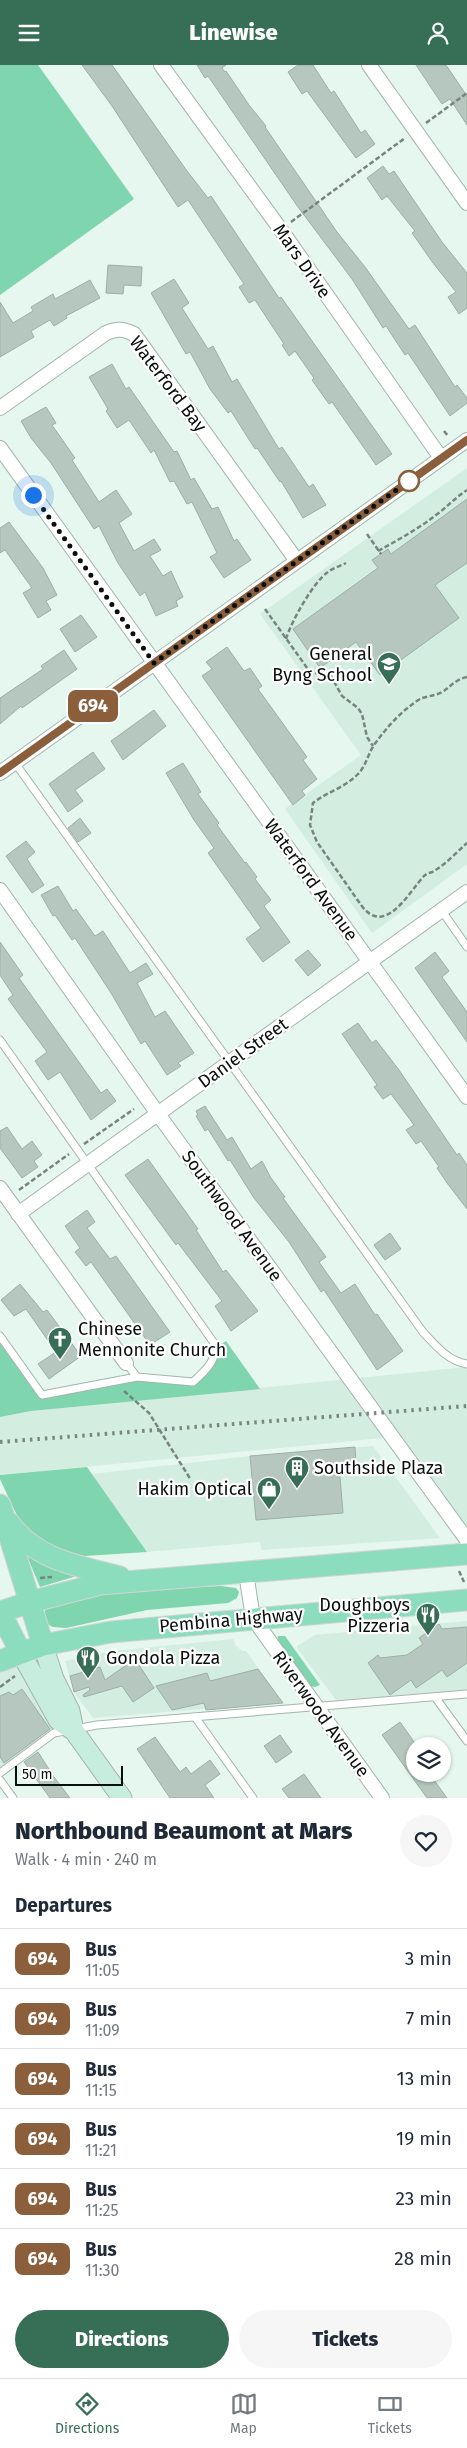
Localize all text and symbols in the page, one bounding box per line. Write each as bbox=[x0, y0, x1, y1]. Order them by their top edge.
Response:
icon: menu bbox=[15, 19, 43, 47]
text: Linewise bbox=[189, 19, 278, 46]
icon: person bbox=[424, 19, 452, 47]
street label: Mars Drive bbox=[268, 220, 336, 302]
street label: Waterford Bay bbox=[125, 332, 211, 437]
unlabelled marker bbox=[398, 470, 420, 492]
your location bbox=[21, 483, 46, 508]
place label: General Byng School bbox=[272, 643, 372, 686]
school or university icon: General Byng School bbox=[376, 651, 402, 685]
line badge: 694 bbox=[64, 690, 122, 722]
text: 694 bbox=[78, 695, 108, 717]
street label: Waterford Avenue bbox=[259, 815, 363, 945]
street label: Daniel Street bbox=[194, 1013, 293, 1093]
street label: Southwood Avenue bbox=[177, 1146, 287, 1286]
place label: Chinese Mennonite Church bbox=[78, 1318, 226, 1361]
church icon: Chinese Mennonite Church bbox=[47, 1326, 73, 1360]
building icon: Southside Plaza bbox=[284, 1455, 310, 1489]
place label: Southside Plaza bbox=[314, 1457, 443, 1479]
shop icon: Hakim Optical bbox=[256, 1476, 282, 1510]
place label: Hakim Optical bbox=[137, 1478, 252, 1500]
place label: Doughboys Pizzeria bbox=[319, 1594, 410, 1637]
restaurant icon: Doughboys Pizzeria bbox=[415, 1602, 441, 1636]
street label: Pembina Highway bbox=[158, 1603, 304, 1637]
restaurant icon: Gondola Pizza bbox=[75, 1645, 101, 1679]
place label: Gondola Pizza bbox=[106, 1647, 220, 1669]
street label: Riverwood Avenue bbox=[268, 1647, 374, 1781]
map controls bbox=[406, 1737, 451, 1782]
button: layers bbox=[406, 1737, 451, 1782]
scale bar bbox=[15, 1763, 122, 1786]
text: 50 m bbox=[22, 1766, 53, 1783]
button: heart bbox=[400, 1815, 452, 1867]
text: Northbound Beaumont at Mars bbox=[15, 1817, 353, 1845]
text: Walk · 4 min · 240 m bbox=[15, 1850, 157, 1869]
text: Departures bbox=[15, 1894, 112, 1917]
text: Bus bbox=[85, 1938, 117, 1961]
text: 3 min bbox=[405, 1947, 452, 1970]
text: 694 bbox=[28, 1948, 57, 1970]
text: 11:05 bbox=[85, 1961, 119, 1980]
text: Bus bbox=[85, 1998, 117, 2021]
text: 7 min bbox=[406, 2007, 452, 2030]
text: 694 bbox=[28, 2008, 57, 2030]
text: 11:09 bbox=[85, 2021, 120, 2040]
text: Bus bbox=[85, 2058, 117, 2081]
text: 13 min bbox=[396, 2067, 452, 2090]
text: 694 bbox=[28, 2068, 57, 2090]
text: 11:15 bbox=[85, 2081, 117, 2100]
text: Bus bbox=[85, 2118, 117, 2141]
text: 19 min bbox=[396, 2127, 452, 2150]
text: 694 bbox=[28, 2128, 57, 2150]
text: 11:21 bbox=[85, 2141, 117, 2160]
text: Bus bbox=[85, 2178, 117, 2201]
text: 23 min bbox=[395, 2187, 452, 2210]
text: 694 bbox=[28, 2188, 57, 2210]
text: 11:25 bbox=[85, 2201, 118, 2220]
text: Bus bbox=[85, 2238, 117, 2261]
text: 28 min bbox=[394, 2247, 452, 2270]
text: 694 bbox=[28, 2248, 57, 2270]
text: 11:30 bbox=[85, 2261, 120, 2280]
button: Directions bbox=[15, 2310, 229, 2368]
button: Tickets bbox=[239, 2310, 452, 2368]
tab: Directions bbox=[55, 2390, 119, 2437]
tab: Map bbox=[230, 2390, 258, 2437]
tab: Tickets bbox=[368, 2390, 412, 2437]

